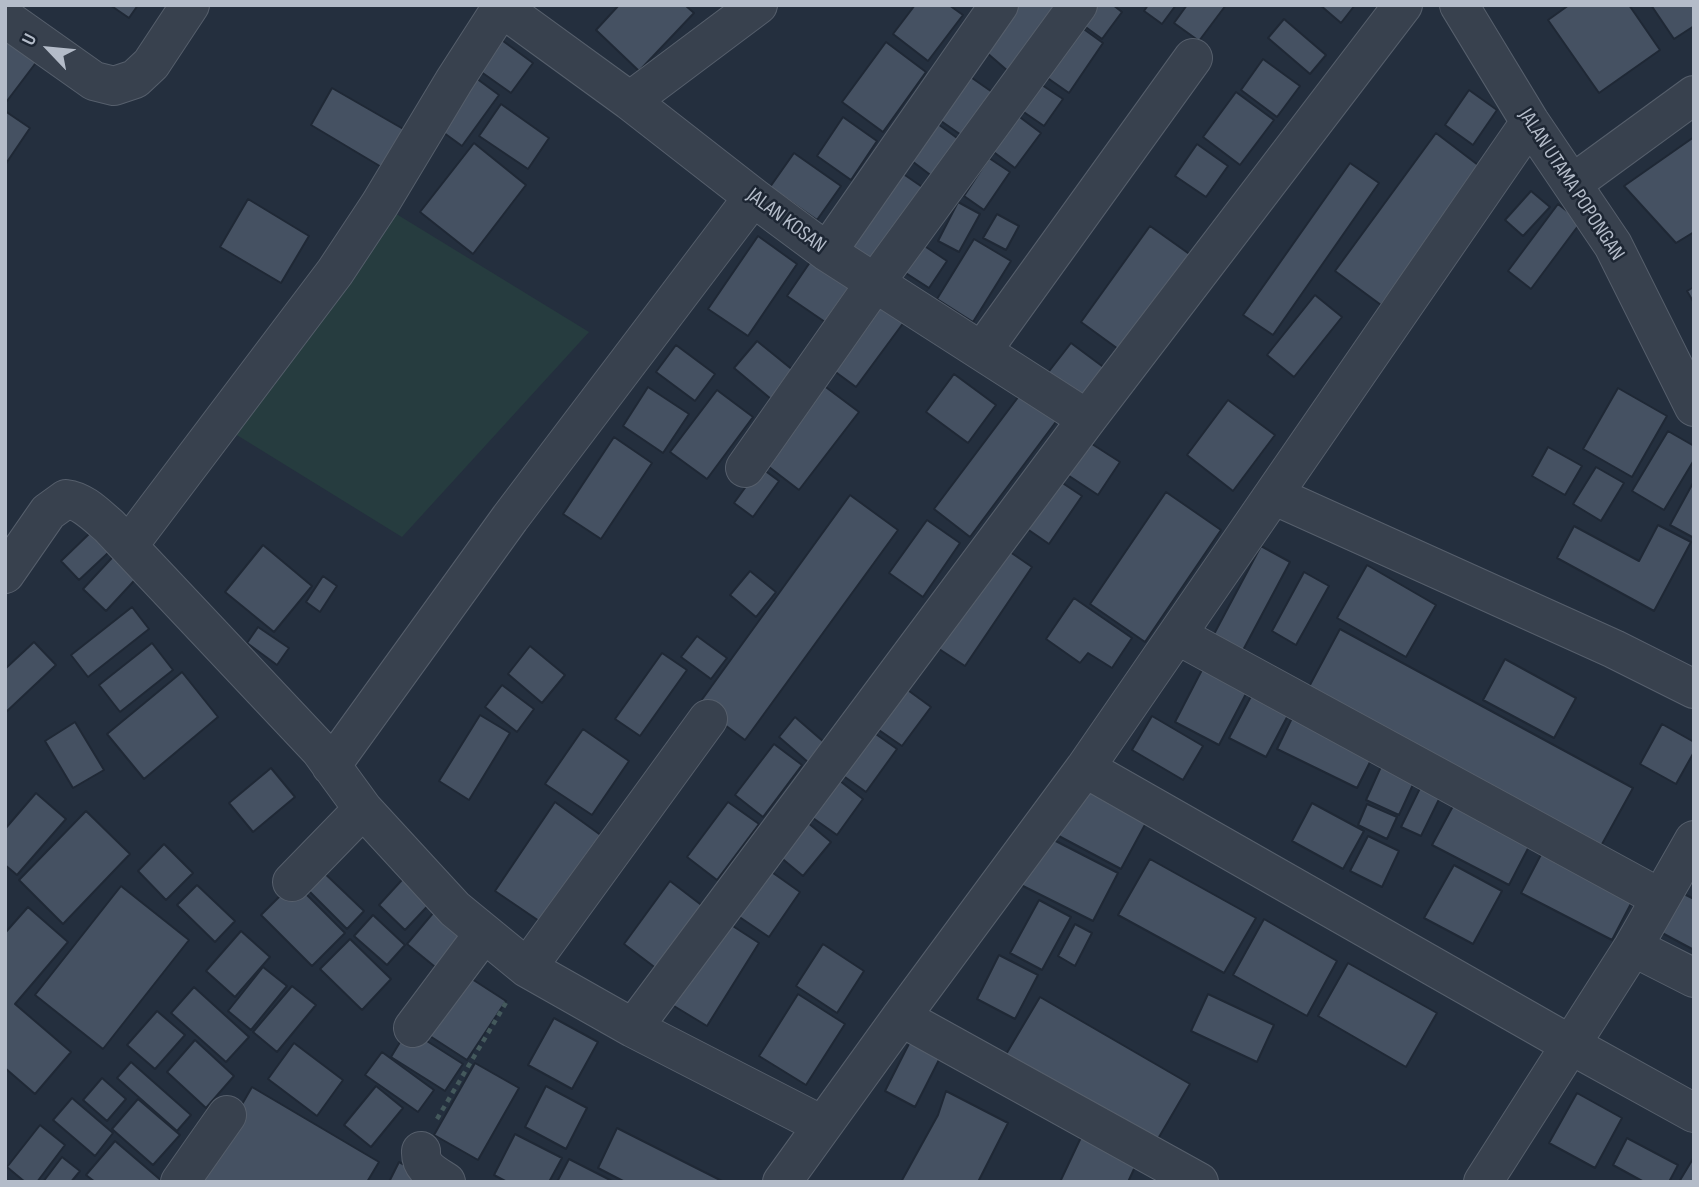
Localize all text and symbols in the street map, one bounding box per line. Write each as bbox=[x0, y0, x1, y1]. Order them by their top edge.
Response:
north arrow bbox=[14, 14, 84, 84]
text: U bbox=[17, 30, 42, 49]
street label: JALAN UTAMA POPONGAN bbox=[1513, 105, 1629, 265]
street label: JALAN KOSAN bbox=[742, 183, 830, 259]

